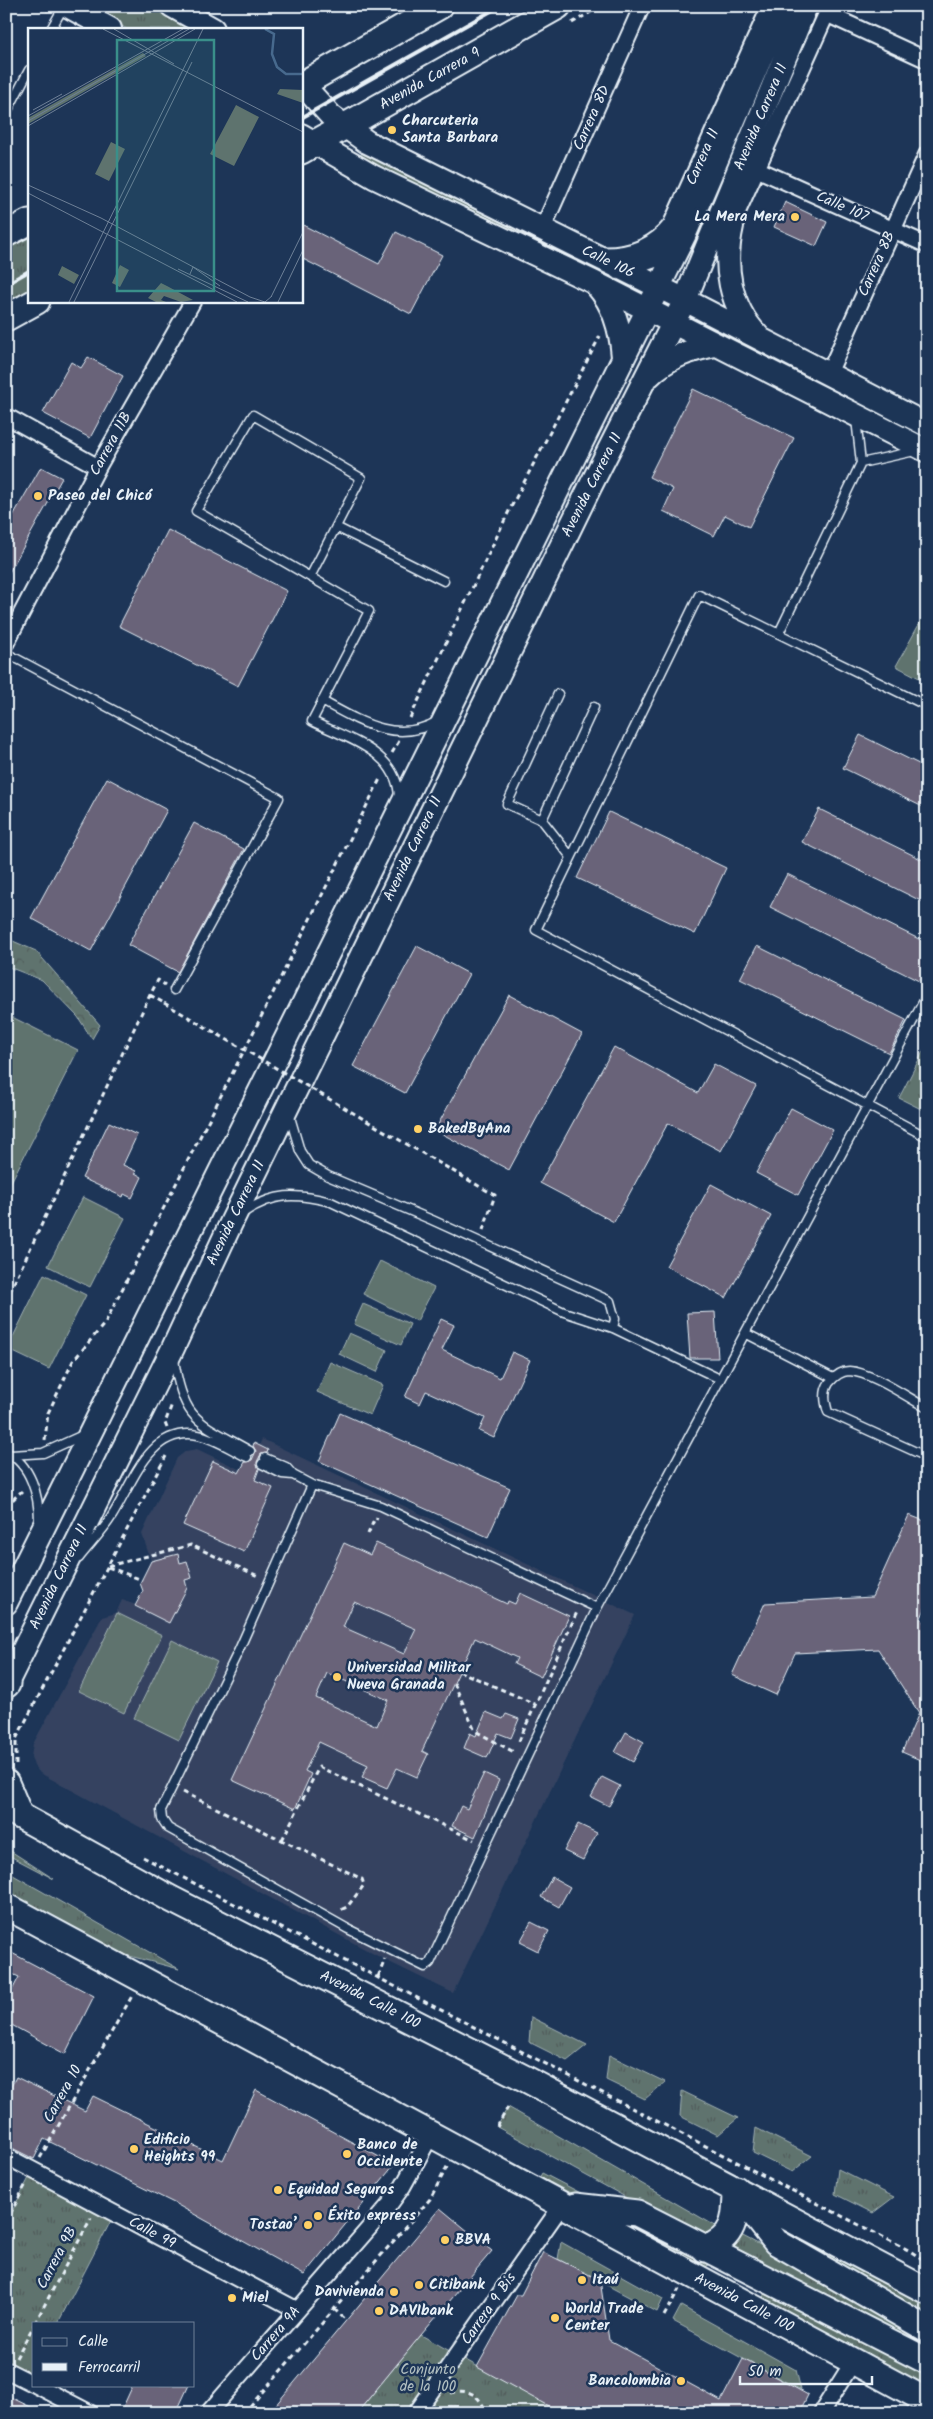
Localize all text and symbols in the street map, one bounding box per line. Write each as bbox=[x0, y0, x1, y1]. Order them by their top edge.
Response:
inset map bbox=[28, 28, 302, 302]
street label: Avenida Carrera 9 bbox=[375, 41, 486, 117]
street label: Avenida Carrera 11 bbox=[728, 59, 795, 174]
street label: Carrera 8D bbox=[567, 81, 617, 155]
place label: Charcuteria Santa Barbara bbox=[402, 109, 498, 150]
marker: Charcuteria Santa Barbara bbox=[386, 124, 398, 136]
street label: Carrera 11 bbox=[680, 124, 726, 189]
street label: Calle 107 bbox=[812, 185, 873, 230]
place label: La Mera Mera bbox=[694, 205, 785, 229]
marker: La Mera Mera bbox=[789, 211, 801, 223]
street label: Carrera 8B bbox=[852, 227, 902, 301]
street label: Calle 106 bbox=[577, 239, 639, 285]
street label: Carrera 11B bbox=[84, 408, 138, 480]
street label: Avenida Carrera 11 bbox=[555, 428, 629, 541]
place label: Paseo del Chicó bbox=[48, 484, 153, 508]
marker: Paseo del Chicó bbox=[32, 490, 44, 502]
street label: Avenida Carrera 11 bbox=[377, 792, 449, 906]
place label: BakedByAna bbox=[428, 1117, 511, 1141]
marker: BakedByAna bbox=[412, 1123, 424, 1135]
street label: Avenida Carrera 11 bbox=[200, 1156, 272, 1270]
street label: Avenida Carrera 11 bbox=[23, 1520, 95, 1634]
place label: Universidad Militar Nueva Granada bbox=[347, 1656, 471, 1697]
marker: Universidad Militar Nueva Granada bbox=[331, 1671, 343, 1683]
street label: Avenida Calle 100 bbox=[315, 1964, 425, 2036]
street label: Carrera 10 bbox=[37, 2060, 89, 2127]
place label: Edificio Heights 99 bbox=[144, 2128, 216, 2169]
place label: Banco de Occidente bbox=[357, 2133, 423, 2174]
marker: Edificio Heights 99 bbox=[128, 2143, 140, 2155]
marker: Banco de Occidente bbox=[341, 2148, 353, 2160]
place label: Equidad Seguros bbox=[288, 2178, 394, 2202]
marker: Equidad Seguros bbox=[272, 2184, 284, 2196]
place label: Éxito express bbox=[328, 2204, 416, 2228]
street label: Calle 99 bbox=[124, 2210, 181, 2256]
marker: Éxito express bbox=[312, 2210, 324, 2222]
place label: Tostao’ bbox=[249, 2213, 298, 2237]
marker: Tostao’ bbox=[302, 2219, 314, 2231]
street label: Carrera 9B bbox=[31, 2223, 83, 2293]
place label: BBVA bbox=[455, 2228, 491, 2252]
marker: BBVA bbox=[439, 2234, 451, 2246]
street label: Carrera 9 Bis bbox=[455, 2267, 523, 2350]
street label: Avenida Calle 100 bbox=[690, 2267, 799, 2340]
place label: Itaú bbox=[592, 2268, 619, 2292]
place label: Citibank bbox=[429, 2273, 485, 2297]
marker: Itaú bbox=[576, 2274, 588, 2286]
marker: Citibank bbox=[413, 2279, 425, 2291]
place label: Davivienda bbox=[315, 2280, 384, 2304]
place label: Miel bbox=[242, 2286, 269, 2310]
marker: Davivienda bbox=[388, 2286, 400, 2298]
marker: Miel bbox=[226, 2292, 238, 2304]
place label: World Trade Center bbox=[565, 2297, 644, 2338]
place label: DAVIbank bbox=[389, 2299, 454, 2323]
street label: Carrera 9A bbox=[245, 2301, 307, 2367]
marker: DAVIbank bbox=[373, 2305, 385, 2317]
marker: World Trade Center bbox=[549, 2312, 561, 2324]
legend bbox=[32, 2322, 195, 2386]
text: Calle bbox=[78, 2330, 108, 2354]
scale bar bbox=[740, 2354, 873, 2386]
text: Ferrocarril bbox=[78, 2356, 141, 2380]
park label: Conjunto de la 100 bbox=[400, 2358, 457, 2399]
text: 50 m bbox=[748, 2360, 782, 2384]
place label: Bancolombia bbox=[588, 2369, 671, 2393]
marker: Bancolombia bbox=[675, 2375, 687, 2387]

